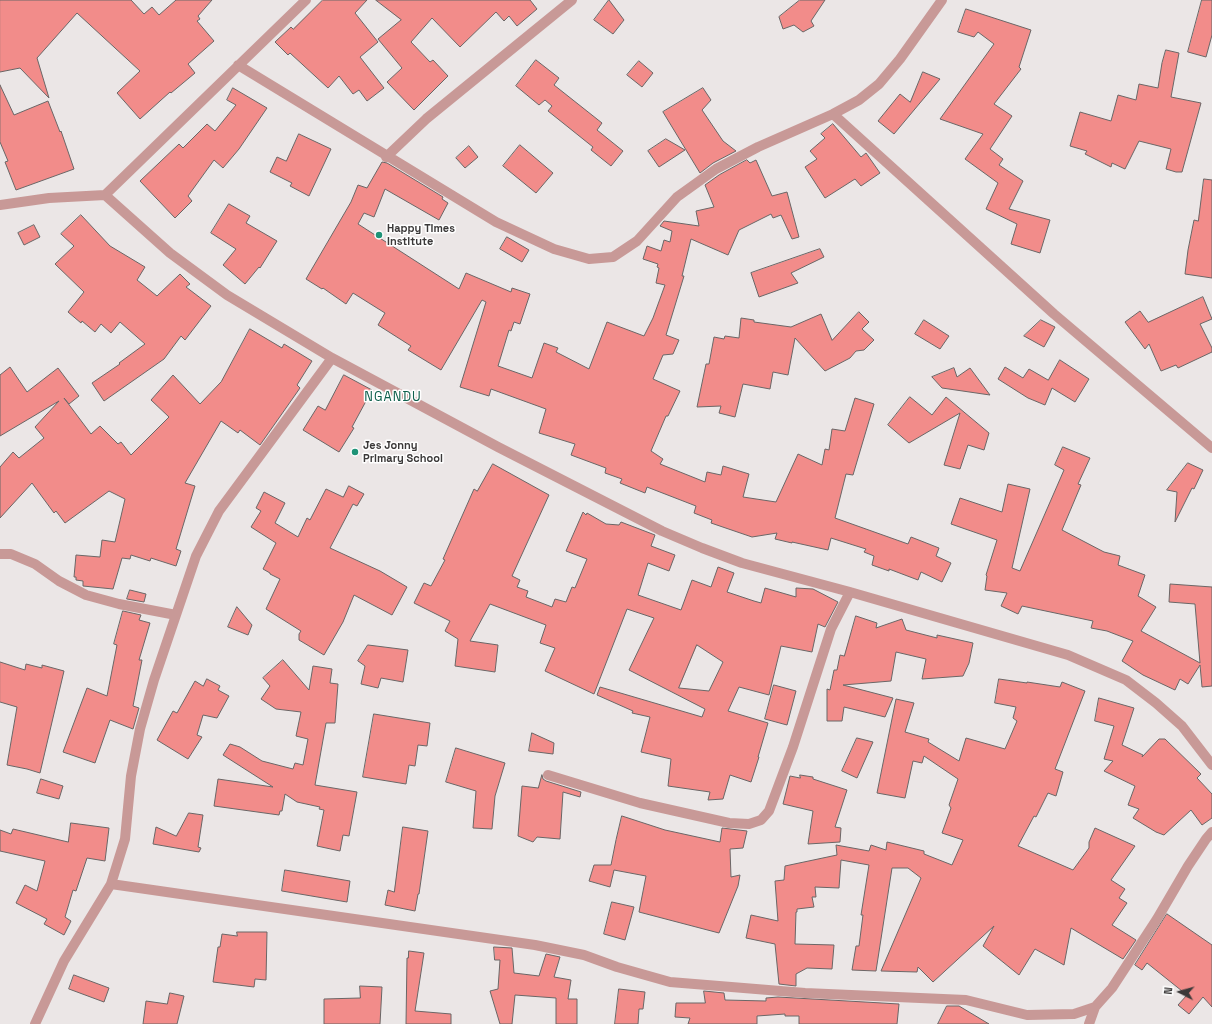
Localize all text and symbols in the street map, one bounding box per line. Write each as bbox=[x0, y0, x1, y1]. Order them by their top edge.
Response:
place label: Happy Times Institute bbox=[387, 222, 455, 248]
marker: Happy Times Institute bbox=[374, 230, 384, 240]
district label: NGANDU bbox=[364, 389, 422, 405]
place label: Jes Jonny Primary School bbox=[363, 439, 443, 465]
marker: Jes Jonny Primary School bbox=[350, 447, 360, 457]
north arrow bbox=[1160, 972, 1200, 1012]
text: N bbox=[1161, 986, 1175, 995]

